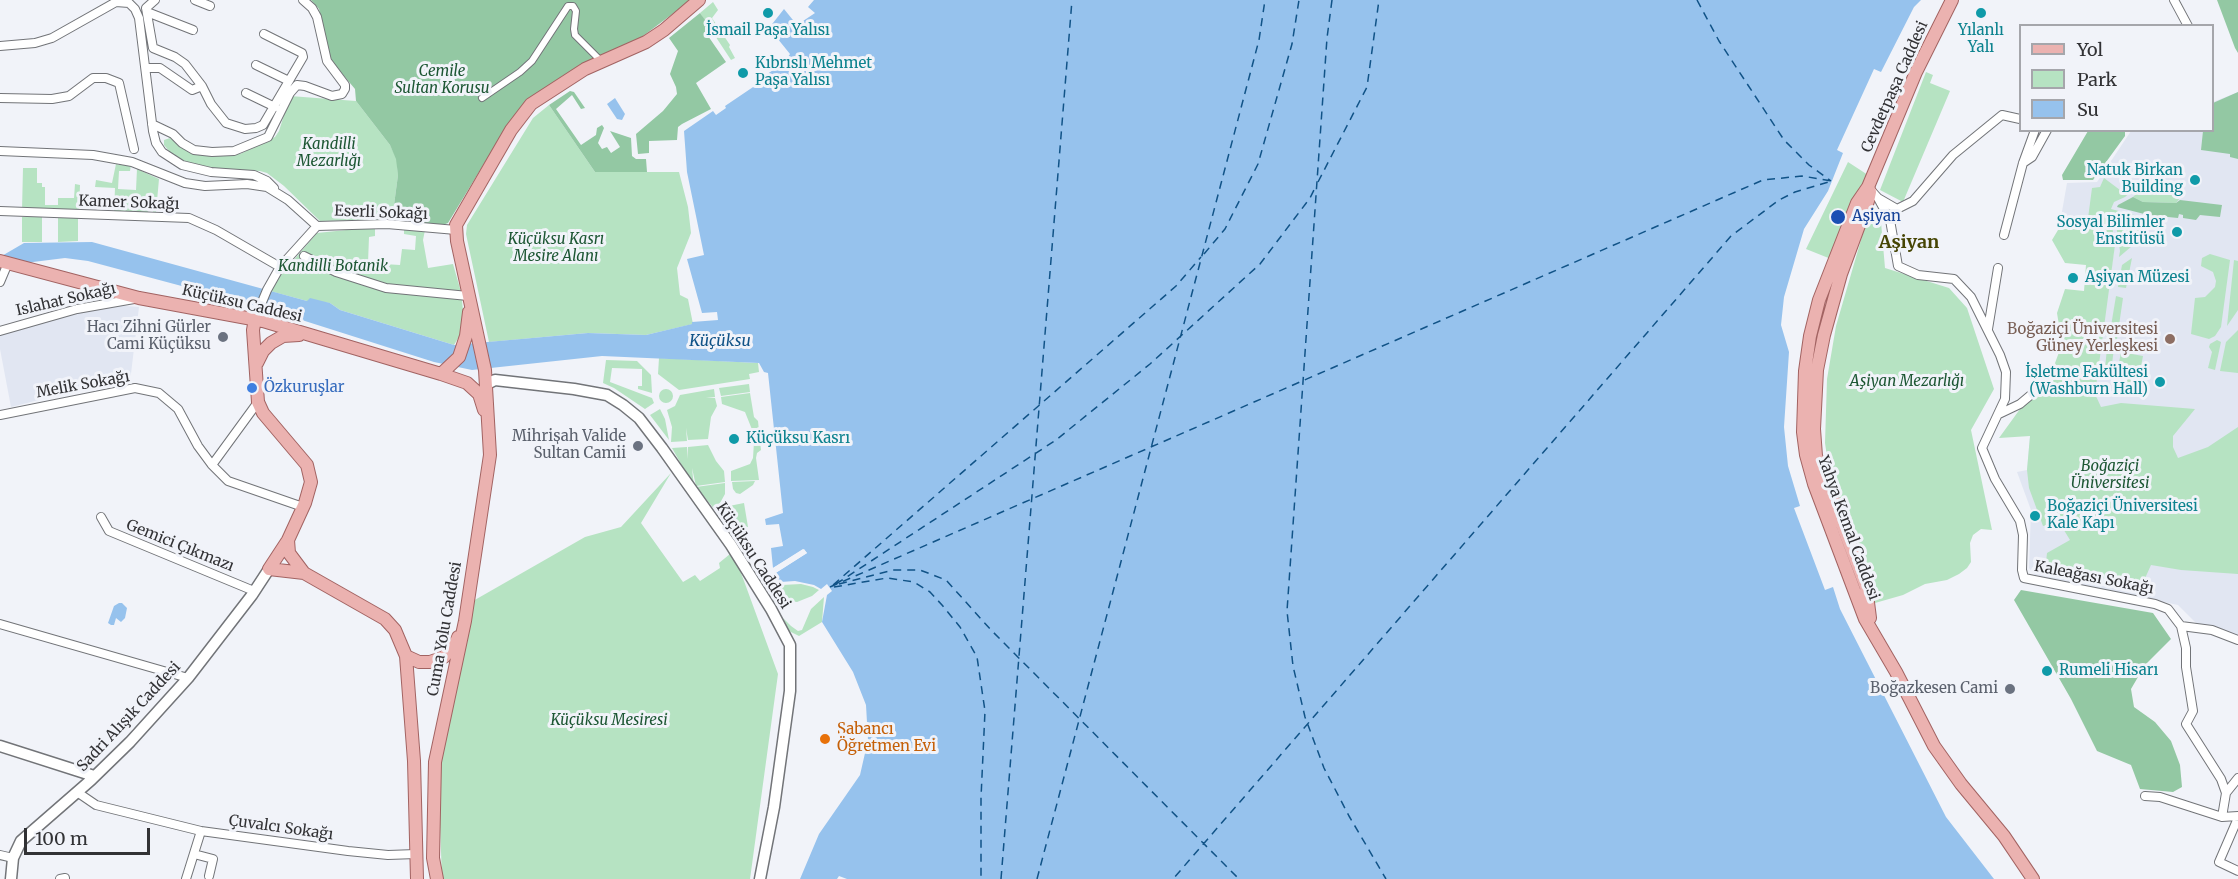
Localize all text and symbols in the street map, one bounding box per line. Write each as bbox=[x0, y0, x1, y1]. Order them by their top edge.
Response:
marker: İsmail Paşa Yalısı bbox=[761, 6, 775, 20]
marker: Yılanlı Yalı bbox=[1974, 6, 1988, 20]
street label: Cevdetpaşa Caddesi bbox=[1858, 19, 1932, 155]
place label: İsmail Paşa Yalısı bbox=[706, 22, 830, 40]
place label: Yılanlı Yalı bbox=[1958, 22, 2004, 57]
legend bbox=[2019, 24, 2214, 132]
text: Yol bbox=[2077, 38, 2103, 61]
place label: Kıbrıslı Mehmet Paşa Yalısı bbox=[755, 55, 872, 90]
park label: Cemile Sultan Korusu bbox=[394, 63, 490, 98]
marker: Kıbrıslı Mehmet Paşa Yalısı bbox=[736, 66, 750, 80]
text: Park bbox=[2077, 68, 2117, 91]
text: Su bbox=[2077, 98, 2099, 121]
park label: Kandilli Mezarlığı bbox=[297, 136, 361, 171]
place label: Natuk Birkan Building bbox=[2087, 162, 2183, 197]
marker: Natuk Birkan Building bbox=[2188, 173, 2202, 187]
street label: Kamer Sokağı bbox=[78, 192, 180, 214]
street label: Eserli Sokağı bbox=[334, 202, 428, 224]
marker: Aşiyan bbox=[1829, 208, 1847, 226]
place label: Aşiyan bbox=[1852, 208, 1901, 226]
place label: Sosyal Bilimler Enstitüsü bbox=[2057, 214, 2165, 249]
marker: Sosyal Bilimler Enstitüsü bbox=[2170, 225, 2184, 239]
park label: Küçüksu Kasrı Mesire Alanı bbox=[508, 231, 604, 266]
district label: Aşiyan bbox=[1879, 232, 1939, 254]
park label: Kandilli Botanik bbox=[278, 258, 388, 276]
place label: Aşiyan Müzesi bbox=[2085, 269, 2190, 287]
marker: Aşiyan Müzesi bbox=[2066, 271, 2080, 285]
street label: Islahat Sokağı bbox=[14, 280, 118, 320]
street label: Küçüksu Caddesi bbox=[180, 281, 304, 327]
place label: Hacı Zihni Gürler Cami Küçüksu bbox=[87, 319, 211, 354]
place label: Boğaziçi Üniversitesi Güney Yerleşkesi bbox=[2007, 321, 2158, 356]
marker: Hacı Zihni Gürler Cami Küçüksu bbox=[216, 330, 230, 344]
water label: Küçüksu bbox=[689, 331, 751, 351]
marker: Boğaziçi Üniversitesi Güney Yerleşkesi bbox=[2163, 332, 2177, 346]
place label: İşletme Fakültesi (Washburn Hall) bbox=[2025, 364, 2148, 399]
street label: Melik Sokağı bbox=[35, 368, 131, 402]
park label: Aşiyan Mezarlığı bbox=[1850, 373, 1964, 391]
marker: İşletme Fakültesi (Washburn Hall) bbox=[2153, 375, 2167, 389]
place label: Özkuruşlar bbox=[264, 379, 344, 397]
marker: Özkuruşlar bbox=[245, 381, 259, 395]
place label: Mihrişah Valide Sultan Camii bbox=[512, 428, 626, 463]
place label: Küçüksu Kasrı bbox=[746, 430, 850, 448]
marker: Küçüksu Kasrı bbox=[727, 432, 741, 446]
marker: Mihrişah Valide Sultan Camii bbox=[631, 439, 645, 453]
street label: Yahya Kemal Caddesi bbox=[1814, 453, 1882, 603]
park label: Boğaziçi Üniversitesi bbox=[2071, 458, 2149, 493]
place label: Boğaziçi Üniversitesi Kale Kapı bbox=[2047, 498, 2198, 533]
street label: Küçüksu Caddesi bbox=[712, 500, 794, 612]
marker: Boğaziçi Üniversitesi Kale Kapı bbox=[2028, 509, 2042, 523]
street label: Gemici Çıkmazı bbox=[124, 516, 236, 576]
street label: Kaleağası Sokağı bbox=[2033, 558, 2155, 598]
street label: Cuma Yolu Caddesi bbox=[424, 560, 466, 698]
street label: Sadri Alışık Caddesi bbox=[74, 658, 184, 776]
place label: Rumeli Hisarı bbox=[2059, 662, 2158, 680]
marker: Rumeli Hisarı bbox=[2040, 664, 2054, 678]
place label: Boğazkesen Cami bbox=[1870, 680, 1998, 698]
marker: Boğazkesen Cami bbox=[2003, 682, 2017, 696]
park label: Küçüksu Mesiresi bbox=[550, 712, 668, 730]
place label: Sabancı Öğretmen Evi bbox=[837, 721, 936, 756]
marker: Sabancı Öğretmen Evi bbox=[818, 732, 832, 746]
street label: Çuvalcı Sokağı bbox=[228, 812, 334, 844]
scale bar bbox=[27, 816, 153, 854]
text: 100 m bbox=[35, 827, 88, 850]

